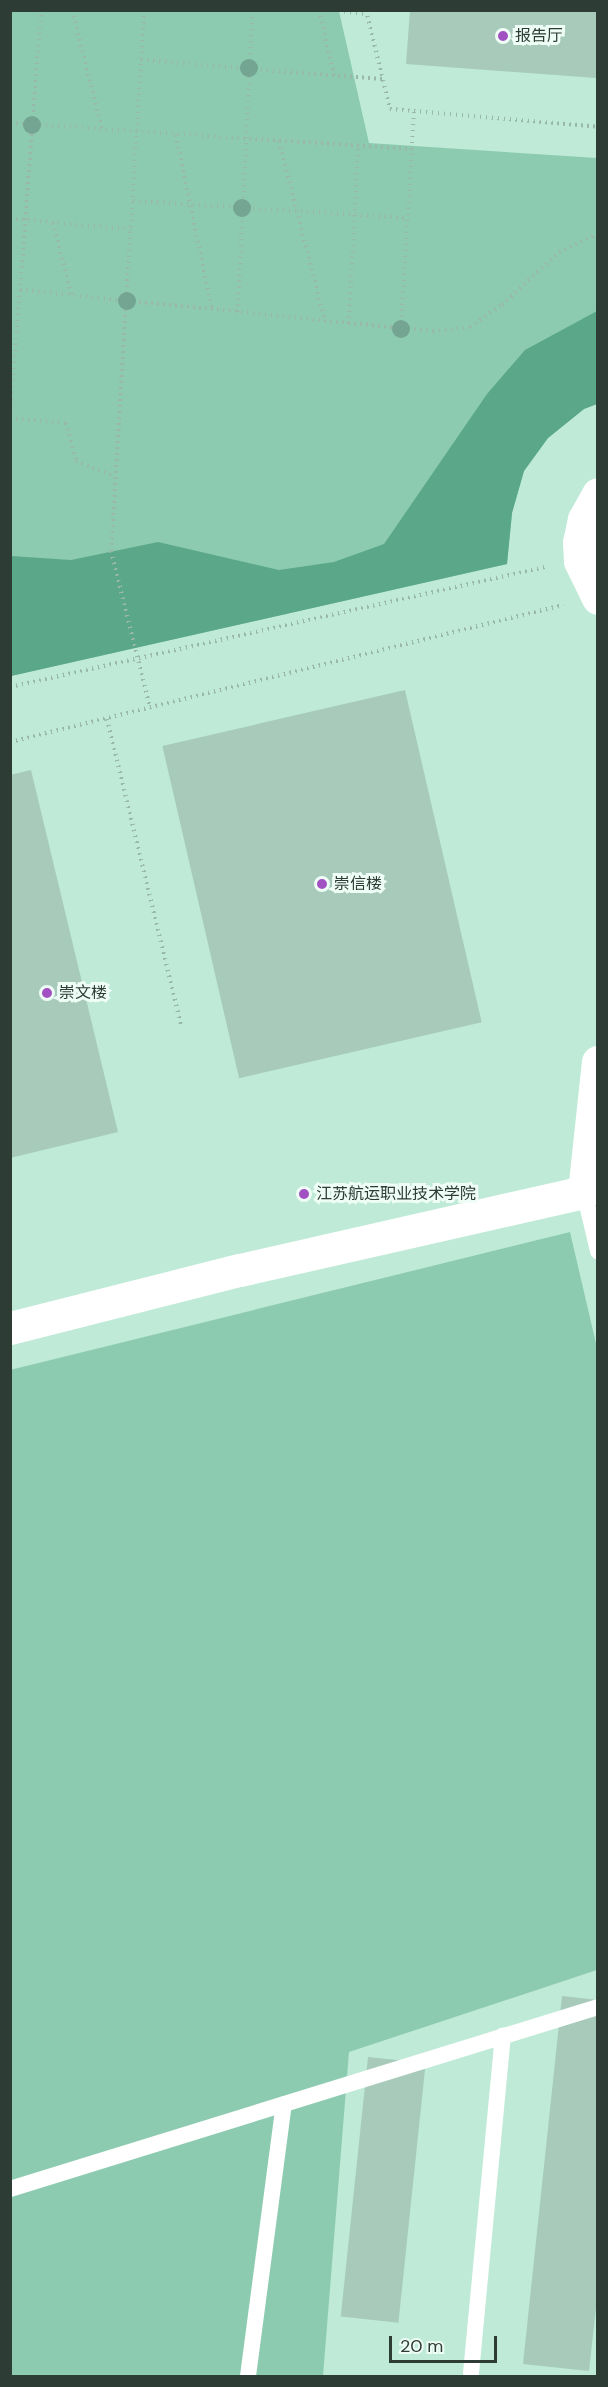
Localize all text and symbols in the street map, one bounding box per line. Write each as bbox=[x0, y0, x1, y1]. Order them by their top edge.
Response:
place label: 报告厅 bbox=[515, 26, 563, 46]
marker: 报告厅 bbox=[496, 29, 510, 43]
place label: 崇信楼 bbox=[334, 874, 382, 894]
marker: 崇信楼 bbox=[315, 877, 329, 891]
place label: 崇文楼 bbox=[59, 983, 107, 1003]
marker: 崇文楼 bbox=[40, 986, 54, 1000]
place label: 江苏航运职业技术学院 bbox=[316, 1184, 476, 1204]
marker: 江苏航运职业技术学院 bbox=[297, 1187, 311, 1201]
scale bar bbox=[392, 2324, 500, 2362]
text: 20 m bbox=[400, 2334, 443, 2358]

